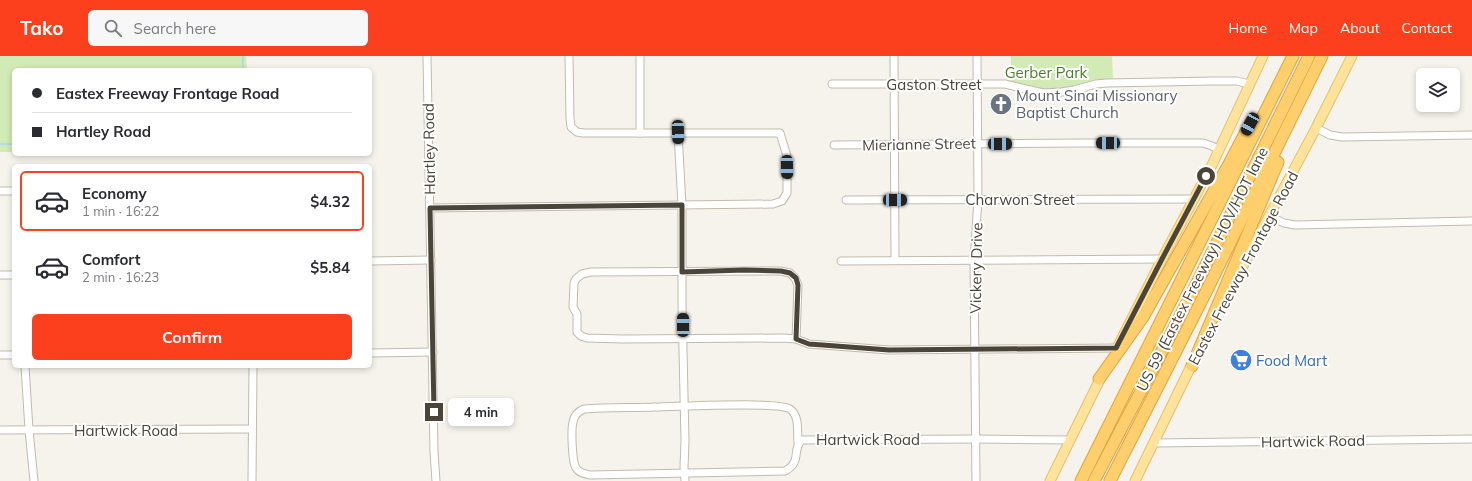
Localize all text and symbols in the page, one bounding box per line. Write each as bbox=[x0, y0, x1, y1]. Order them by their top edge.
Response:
search box bbox=[88, 10, 368, 46]
text: Tako bbox=[20, 16, 64, 40]
icon: search bbox=[102, 17, 124, 39]
text: Search here bbox=[134, 19, 216, 38]
text: Home bbox=[1228, 19, 1267, 37]
text: Map bbox=[1289, 19, 1318, 37]
text: About bbox=[1340, 19, 1380, 37]
text: Contact bbox=[1402, 19, 1452, 37]
park label: Gerber Park bbox=[1005, 63, 1088, 82]
map controls bbox=[1416, 68, 1460, 112]
button: layers bbox=[1416, 68, 1460, 112]
street label: Gaston Street bbox=[886, 75, 982, 94]
text: Eastex Freeway Frontage Road bbox=[56, 84, 279, 103]
place label: Mount Sinai Missionary Baptist Church bbox=[1016, 86, 1177, 122]
church icon: Mount Sinai Missionary Baptist Church bbox=[988, 91, 1014, 117]
street label: Hartley Road bbox=[419, 103, 439, 195]
car bbox=[1239, 111, 1261, 137]
car bbox=[672, 120, 684, 144]
text: Hartley Road bbox=[56, 122, 151, 141]
street label: Mierianne Street bbox=[862, 134, 976, 154]
car bbox=[1096, 137, 1120, 149]
car bbox=[988, 138, 1012, 150]
street label: US 59 (Eastex Freeway) HOV/HOT lane bbox=[1132, 144, 1272, 394]
car bbox=[781, 155, 793, 179]
route start bbox=[1197, 167, 1215, 185]
street label: Eastex Freeway Frontage Road bbox=[1184, 168, 1302, 368]
icon: car bbox=[34, 183, 70, 219]
text: Economy bbox=[82, 184, 147, 203]
street label: Charwon Street bbox=[965, 190, 1075, 209]
text: $4.32 bbox=[310, 192, 350, 211]
car bbox=[883, 194, 907, 206]
text: 1 min · 16:22 bbox=[82, 203, 159, 219]
street label: Vickery Drive bbox=[966, 222, 986, 314]
icon: car bbox=[34, 249, 70, 285]
text: Comfort bbox=[82, 250, 140, 269]
text: $5.84 bbox=[310, 258, 350, 277]
text: 2 min · 16:23 bbox=[82, 269, 159, 285]
car bbox=[677, 313, 689, 337]
button: Confirm bbox=[32, 314, 352, 360]
supermarket icon: Food Mart bbox=[1228, 347, 1254, 373]
place label: Food Mart bbox=[1256, 351, 1327, 370]
callout: 4 min bbox=[448, 398, 514, 426]
route end bbox=[425, 403, 443, 421]
text: 4 min bbox=[464, 404, 498, 420]
street label: Hartwick Road bbox=[74, 421, 178, 440]
street label: Hartwick Road bbox=[816, 430, 920, 449]
street label: Hartwick Road bbox=[1261, 431, 1365, 451]

